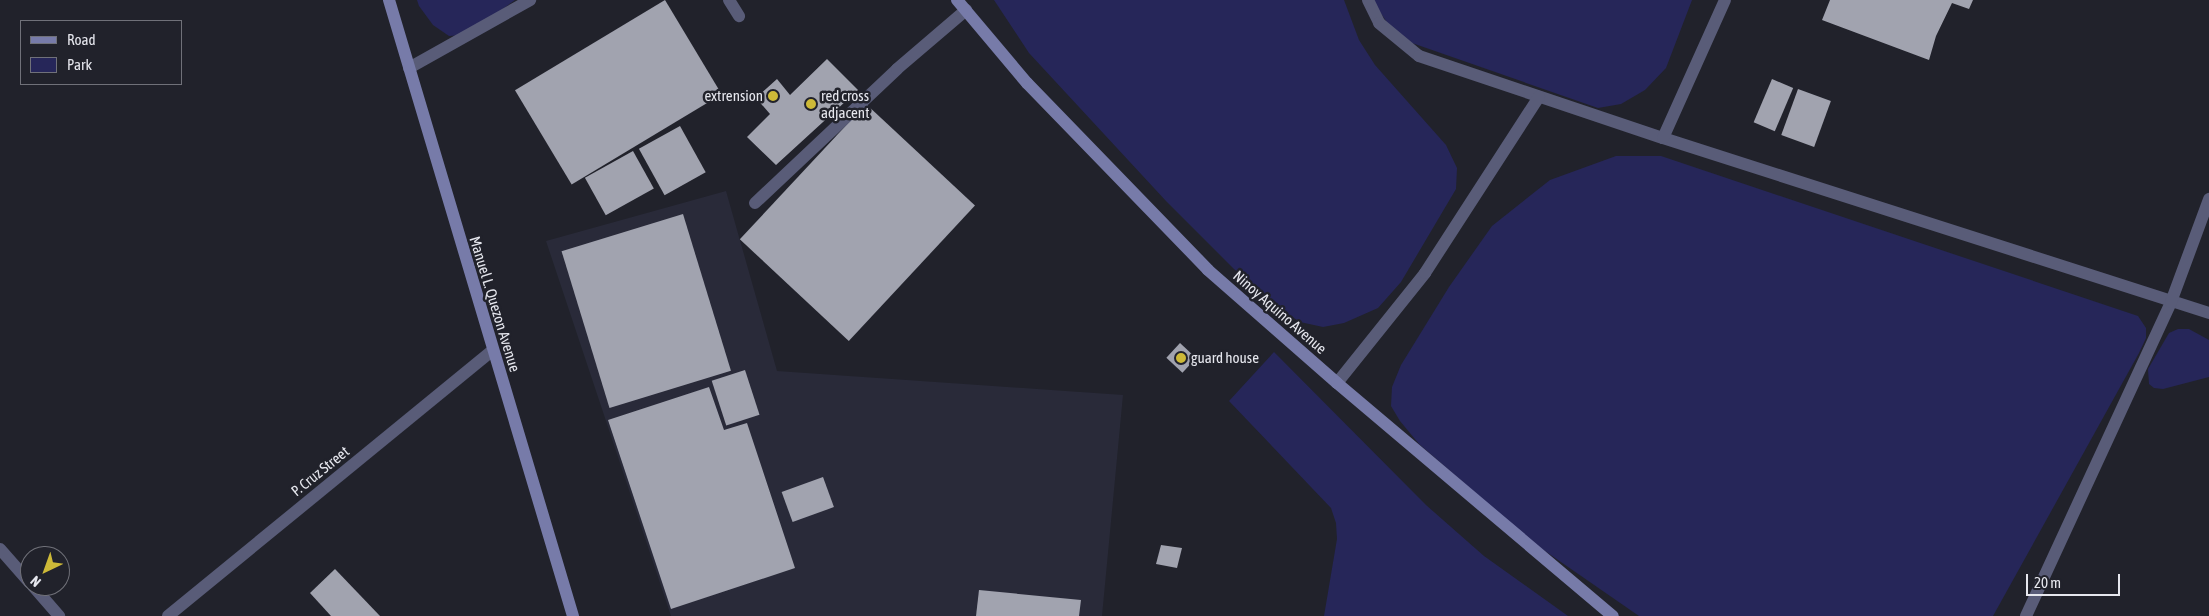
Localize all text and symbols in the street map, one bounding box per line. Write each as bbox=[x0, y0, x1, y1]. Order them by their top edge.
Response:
legend bbox=[20, 20, 182, 85]
text: Road bbox=[67, 31, 96, 48]
text: Park bbox=[67, 56, 92, 73]
place label: red cross adjacent bbox=[821, 86, 869, 121]
place label: extrension bbox=[704, 87, 763, 105]
marker: extrension bbox=[767, 90, 779, 102]
marker: red cross adjacent bbox=[805, 98, 817, 110]
street label: Manuel L. Quezon Avenue bbox=[466, 234, 524, 374]
street label: Ninoy Aquino Avenue bbox=[1230, 267, 1330, 357]
place label: guard house bbox=[1191, 349, 1259, 367]
marker: guard house bbox=[1175, 352, 1187, 364]
street label: P. Cruz Street bbox=[287, 442, 353, 500]
north arrow bbox=[20, 546, 70, 596]
scale bar bbox=[2029, 564, 2123, 596]
text: N bbox=[27, 573, 44, 590]
text: 20 m bbox=[2034, 574, 2061, 591]

